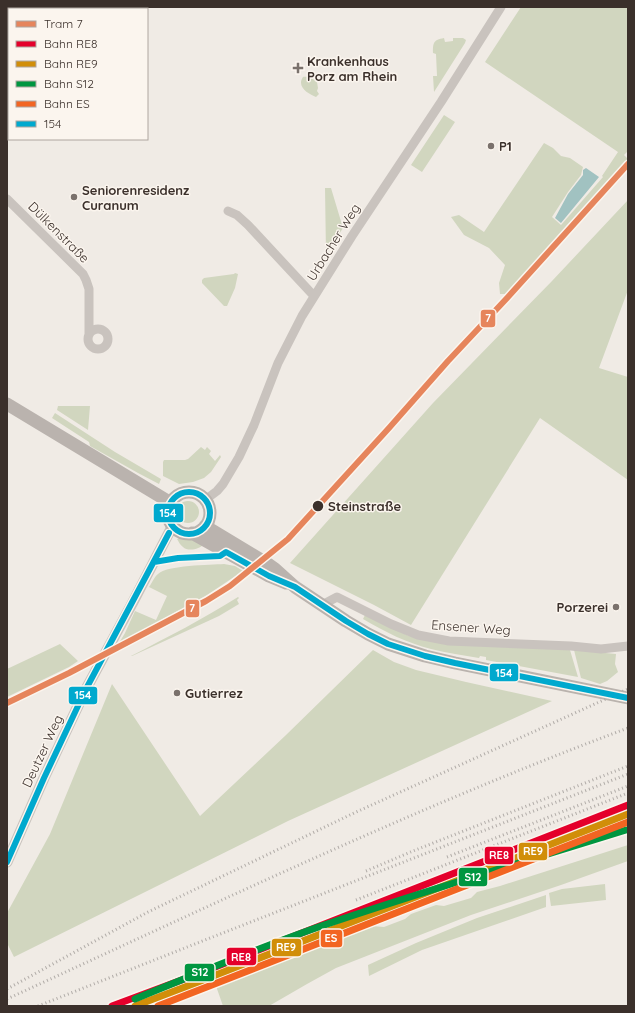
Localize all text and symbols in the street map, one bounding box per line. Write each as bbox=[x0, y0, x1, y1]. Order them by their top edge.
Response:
legend bbox=[8, 8, 148, 140]
text: Tram 7 bbox=[44, 16, 83, 31]
text: Bahn RE8 bbox=[44, 36, 97, 51]
place label: Krankenhaus Porz am Rhein bbox=[307, 53, 397, 84]
text: Bahn RE9 bbox=[44, 56, 98, 71]
marker: Krankenhaus Porz am Rhein bbox=[292, 62, 304, 74]
text: Bahn S12 bbox=[44, 76, 94, 91]
text: Bahn ES bbox=[44, 96, 90, 111]
text: 154 bbox=[44, 116, 61, 131]
place label: P1 bbox=[499, 138, 512, 154]
marker: P1 bbox=[486, 141, 496, 151]
place label: Seniorenresidenz Curanum bbox=[82, 182, 189, 213]
marker: Seniorenresidenz Curanum bbox=[69, 192, 79, 202]
street label: Dülkenstraße bbox=[25, 198, 93, 266]
street label: Urbacher Weg bbox=[303, 201, 363, 283]
line badge: 7 bbox=[480, 309, 496, 328]
text: 7 bbox=[485, 311, 491, 325]
place label: Steinstraße bbox=[328, 498, 401, 514]
marker: Steinstraße bbox=[311, 499, 325, 513]
line badge: 154 bbox=[153, 503, 184, 523]
text: 154 bbox=[159, 506, 177, 520]
line badge: 7 bbox=[185, 599, 200, 618]
place label: Porzerei bbox=[557, 599, 608, 615]
text: 7 bbox=[189, 601, 195, 615]
marker: Porzerei bbox=[611, 602, 621, 612]
street label: Ensener Weg bbox=[431, 616, 511, 638]
line badge: 154 bbox=[489, 663, 519, 682]
text: 154 bbox=[495, 666, 513, 680]
place label: Gutierrez bbox=[185, 685, 243, 701]
line badge: 154 bbox=[68, 686, 98, 705]
text: 154 bbox=[74, 688, 92, 702]
marker: Gutierrez bbox=[172, 688, 182, 698]
street label: Deutzer Weg bbox=[18, 712, 66, 790]
line badge: RE9 bbox=[518, 842, 548, 861]
text: RE9 bbox=[523, 844, 543, 858]
line badge: RE8 bbox=[484, 846, 514, 865]
text: RE8 bbox=[489, 848, 509, 862]
line badge: S12 bbox=[458, 867, 488, 887]
text: S12 bbox=[464, 870, 482, 884]
line badge: ES bbox=[320, 929, 343, 948]
text: ES bbox=[325, 931, 338, 945]
line badge: RE9 bbox=[271, 938, 302, 957]
text: RE9 bbox=[276, 940, 296, 954]
line badge: RE8 bbox=[226, 947, 257, 966]
text: RE8 bbox=[231, 950, 251, 964]
line badge: S12 bbox=[184, 963, 215, 982]
text: S12 bbox=[191, 965, 209, 979]

